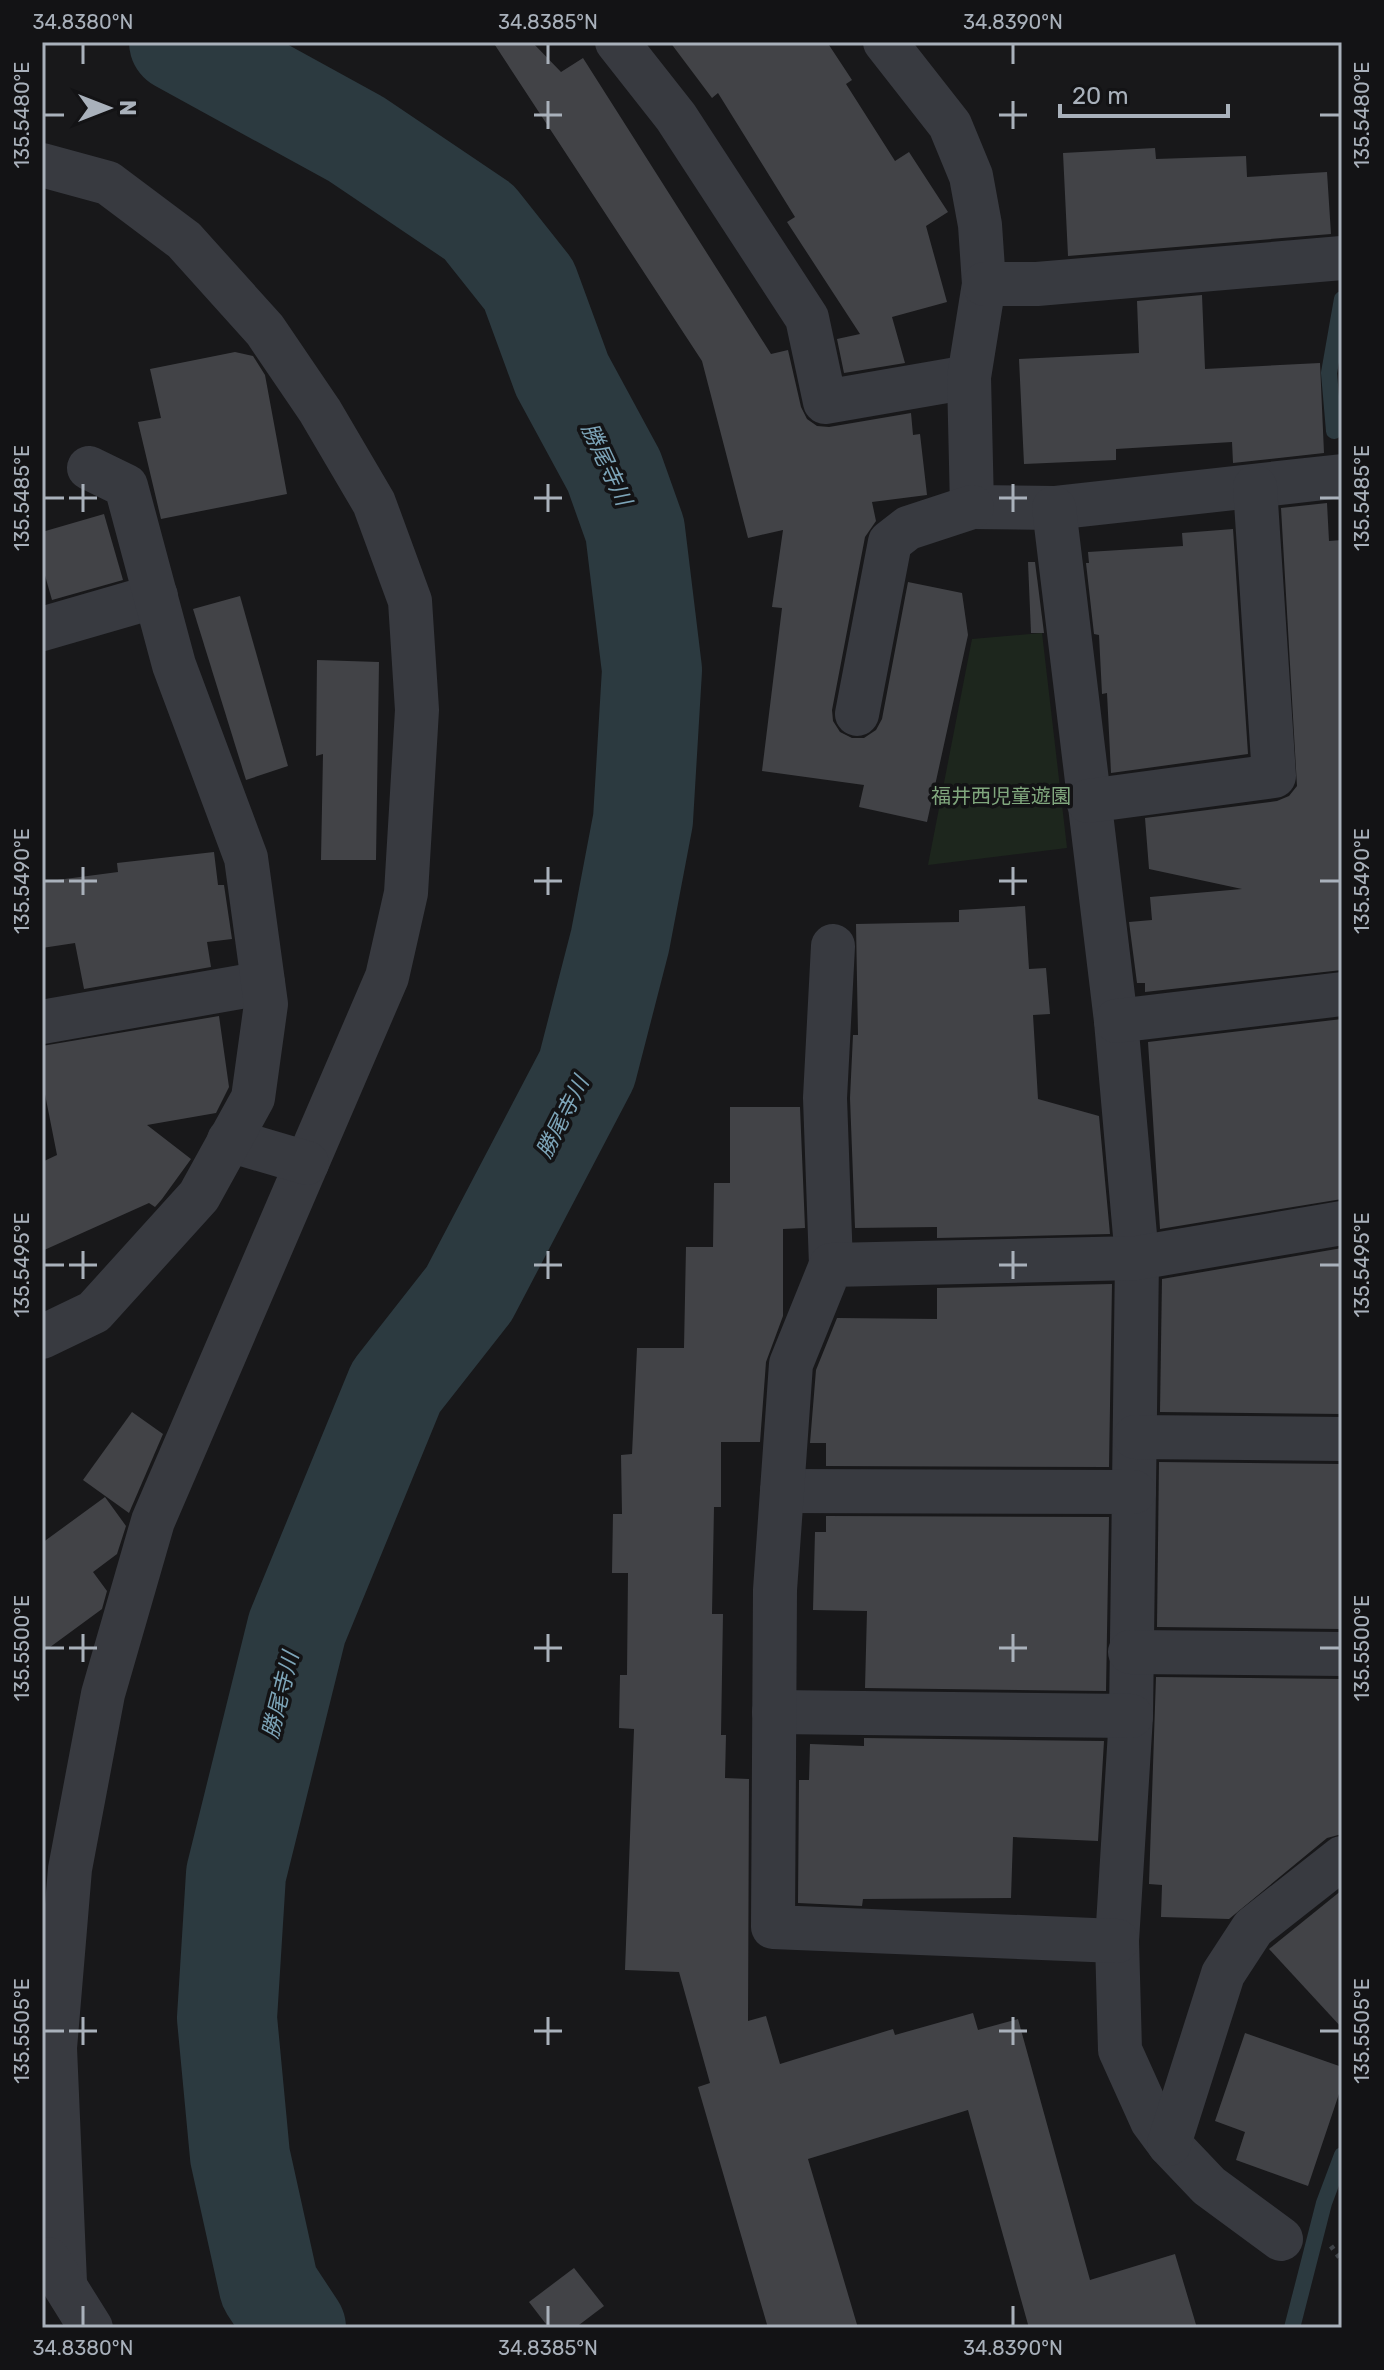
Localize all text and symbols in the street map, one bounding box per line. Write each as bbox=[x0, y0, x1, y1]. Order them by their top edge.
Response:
text: 34.8380°N bbox=[33, 10, 133, 34]
text: 34.8385°N bbox=[498, 10, 598, 34]
text: 34.8390°N bbox=[963, 10, 1063, 34]
text: 135.5480°E bbox=[10, 62, 34, 168]
text: 135.5480°E bbox=[1350, 62, 1374, 168]
north arrow bbox=[68, 68, 148, 148]
scale bar bbox=[1060, 68, 1228, 118]
text: 20 m bbox=[1072, 82, 1129, 110]
text: N bbox=[114, 100, 141, 116]
water label: 勝尾寺川 bbox=[576, 419, 638, 512]
text: 135.5485°E bbox=[10, 445, 34, 551]
text: 135.5485°E bbox=[1350, 445, 1374, 551]
park label: 福井西児童遊園 bbox=[931, 784, 1071, 808]
text: 135.5490°E bbox=[10, 828, 34, 934]
text: 135.5490°E bbox=[1350, 828, 1374, 934]
water label: 勝尾寺川 bbox=[530, 1070, 595, 1163]
text: 135.5495°E bbox=[10, 1212, 34, 1318]
text: 135.5495°E bbox=[1350, 1212, 1374, 1318]
text: 135.5500°E bbox=[10, 1595, 34, 1701]
text: 135.5500°E bbox=[1350, 1595, 1374, 1701]
water label: 勝尾寺川 bbox=[257, 1647, 305, 1741]
text: 135.5505°E bbox=[10, 1978, 34, 2084]
text: 135.5505°E bbox=[1350, 1978, 1374, 2084]
text: 34.8380°N bbox=[33, 2336, 133, 2360]
text: 34.8385°N bbox=[498, 2336, 598, 2360]
text: 34.8390°N bbox=[963, 2336, 1063, 2360]

